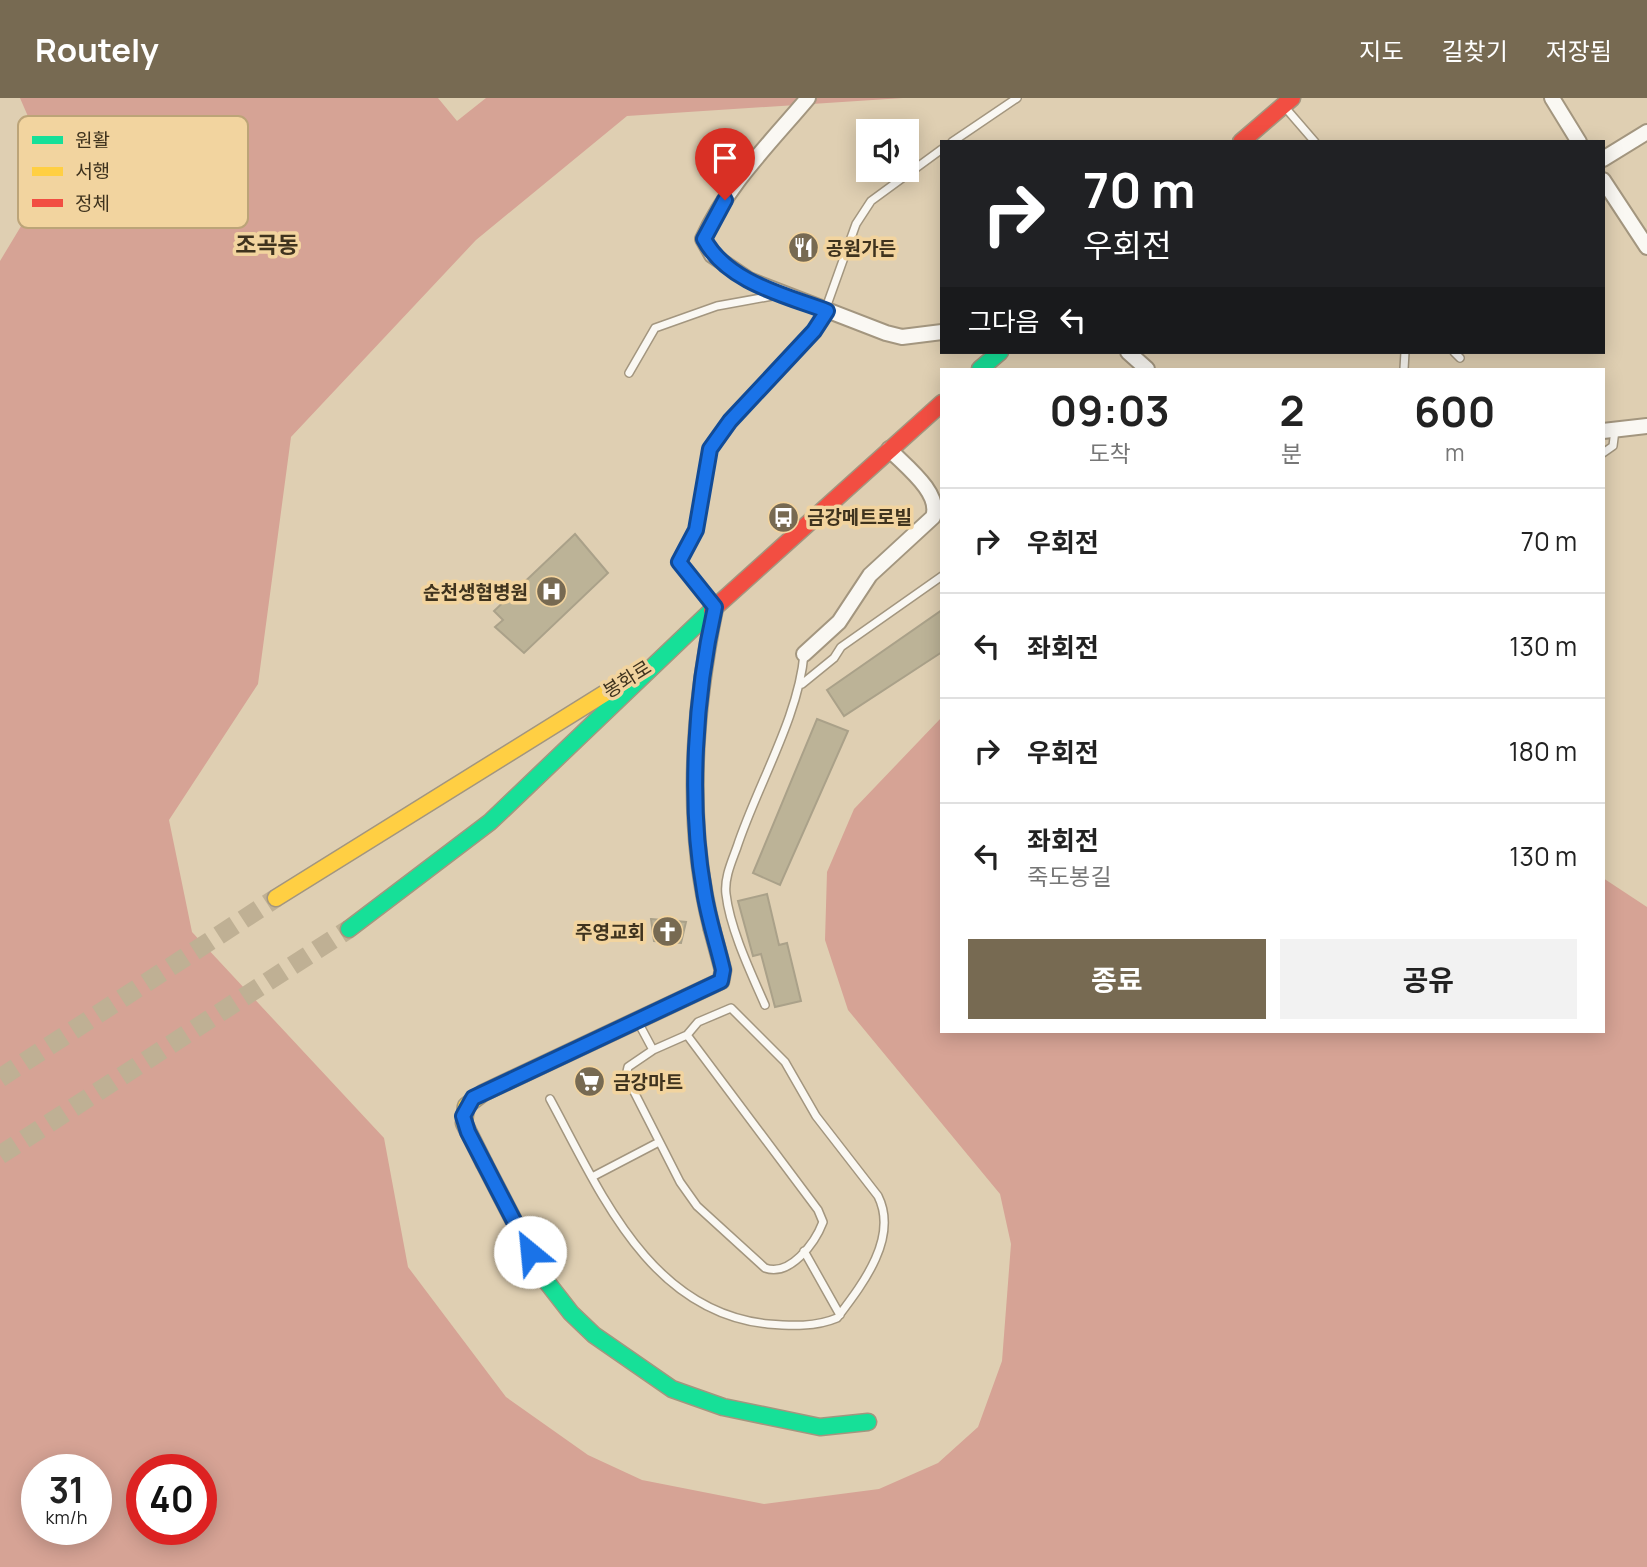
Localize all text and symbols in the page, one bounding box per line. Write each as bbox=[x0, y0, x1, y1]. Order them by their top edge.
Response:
text: Routely bbox=[35, 27, 159, 72]
text: 지도 bbox=[1359, 34, 1404, 67]
text: 길찾기 bbox=[1442, 34, 1508, 67]
text: 저장됨 bbox=[1546, 34, 1612, 67]
legend bbox=[18, 116, 248, 228]
map controls bbox=[856, 119, 919, 182]
button: sound bbox=[856, 119, 919, 182]
text: 원활 bbox=[75, 127, 110, 153]
pin bbox=[695, 128, 755, 200]
icon: arrive bbox=[706, 139, 744, 177]
text: 70 m bbox=[1083, 156, 1195, 223]
text: 서행 bbox=[75, 158, 110, 184]
icon: right bbox=[968, 168, 1059, 259]
text: 정체 bbox=[75, 190, 110, 216]
text: 우회전 bbox=[1083, 223, 1171, 267]
district label: 조곡동 bbox=[235, 228, 299, 260]
restaurant icon: 공원가든 bbox=[786, 231, 820, 265]
place label: 공원가든 bbox=[826, 235, 896, 261]
icon: left bbox=[1054, 301, 1092, 339]
text: 그다음 bbox=[968, 303, 1040, 339]
text: 09:03 bbox=[1050, 381, 1170, 439]
text: 2 bbox=[1279, 381, 1304, 439]
text: 600 bbox=[1414, 382, 1495, 440]
text: m bbox=[1445, 436, 1464, 468]
text: 도착 bbox=[1089, 437, 1131, 469]
text: 분 bbox=[1281, 437, 1302, 469]
bus stop icon: 금강메트로빌 bbox=[767, 500, 801, 534]
place label: 금강메트로빌 bbox=[807, 504, 912, 530]
icon: right bbox=[968, 522, 1006, 560]
text: 70 m bbox=[1521, 523, 1577, 559]
text: 우회전 bbox=[1027, 524, 1099, 560]
hospital icon: 순천생협병원 bbox=[534, 575, 568, 609]
place label: 순천생협병원 bbox=[423, 579, 528, 605]
icon: left bbox=[968, 627, 1006, 665]
text: 130 m bbox=[1509, 628, 1577, 664]
text: 좌회전 bbox=[1027, 629, 1099, 665]
street label: 봉화로 bbox=[598, 654, 656, 704]
icon: right bbox=[968, 732, 1006, 770]
text: 180 m bbox=[1509, 733, 1577, 769]
text: 우회전 bbox=[1027, 734, 1099, 770]
text: 좌회전 bbox=[1027, 822, 1099, 858]
icon: left bbox=[968, 837, 1006, 875]
text: 130 m bbox=[1509, 838, 1577, 874]
text: 죽도봉길 bbox=[1027, 860, 1112, 892]
church icon: 주영교회 bbox=[651, 915, 685, 949]
place label: 주영교회 bbox=[575, 919, 645, 945]
button: 종료 bbox=[968, 939, 1266, 1019]
button: 공유 bbox=[1280, 939, 1577, 1019]
supermarket icon: 금강마트 bbox=[573, 1065, 607, 1099]
place label: 금강마트 bbox=[613, 1069, 683, 1095]
position arrow bbox=[493, 1215, 567, 1289]
speed limit sign: 40 bbox=[126, 1454, 217, 1545]
text: 31 bbox=[49, 1466, 84, 1514]
text: km/h bbox=[46, 1505, 87, 1529]

